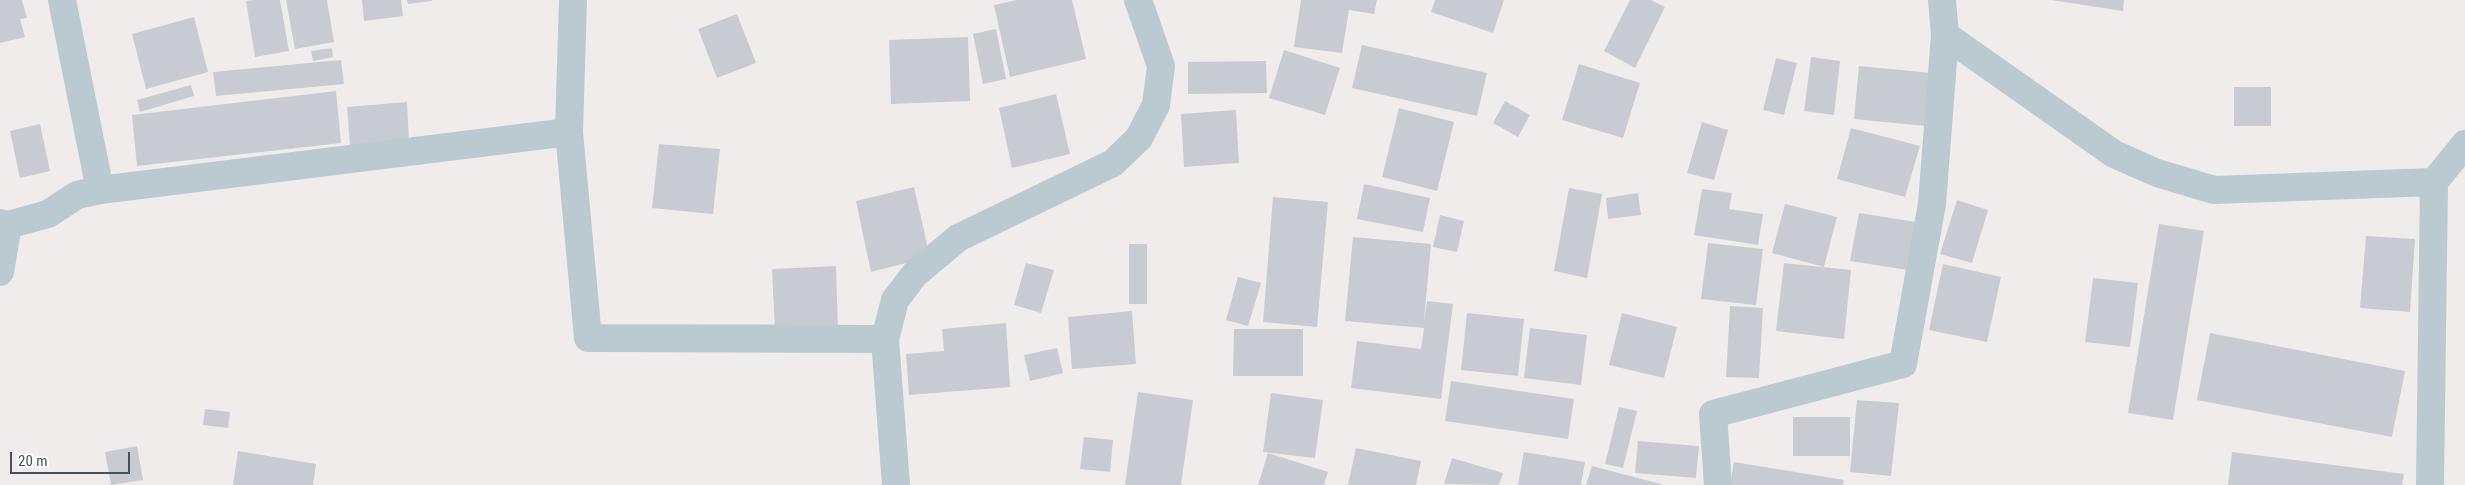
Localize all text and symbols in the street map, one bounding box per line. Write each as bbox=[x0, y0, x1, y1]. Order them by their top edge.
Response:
scale bar bbox=[12, 442, 132, 474]
text: 20 m bbox=[18, 452, 48, 470]

